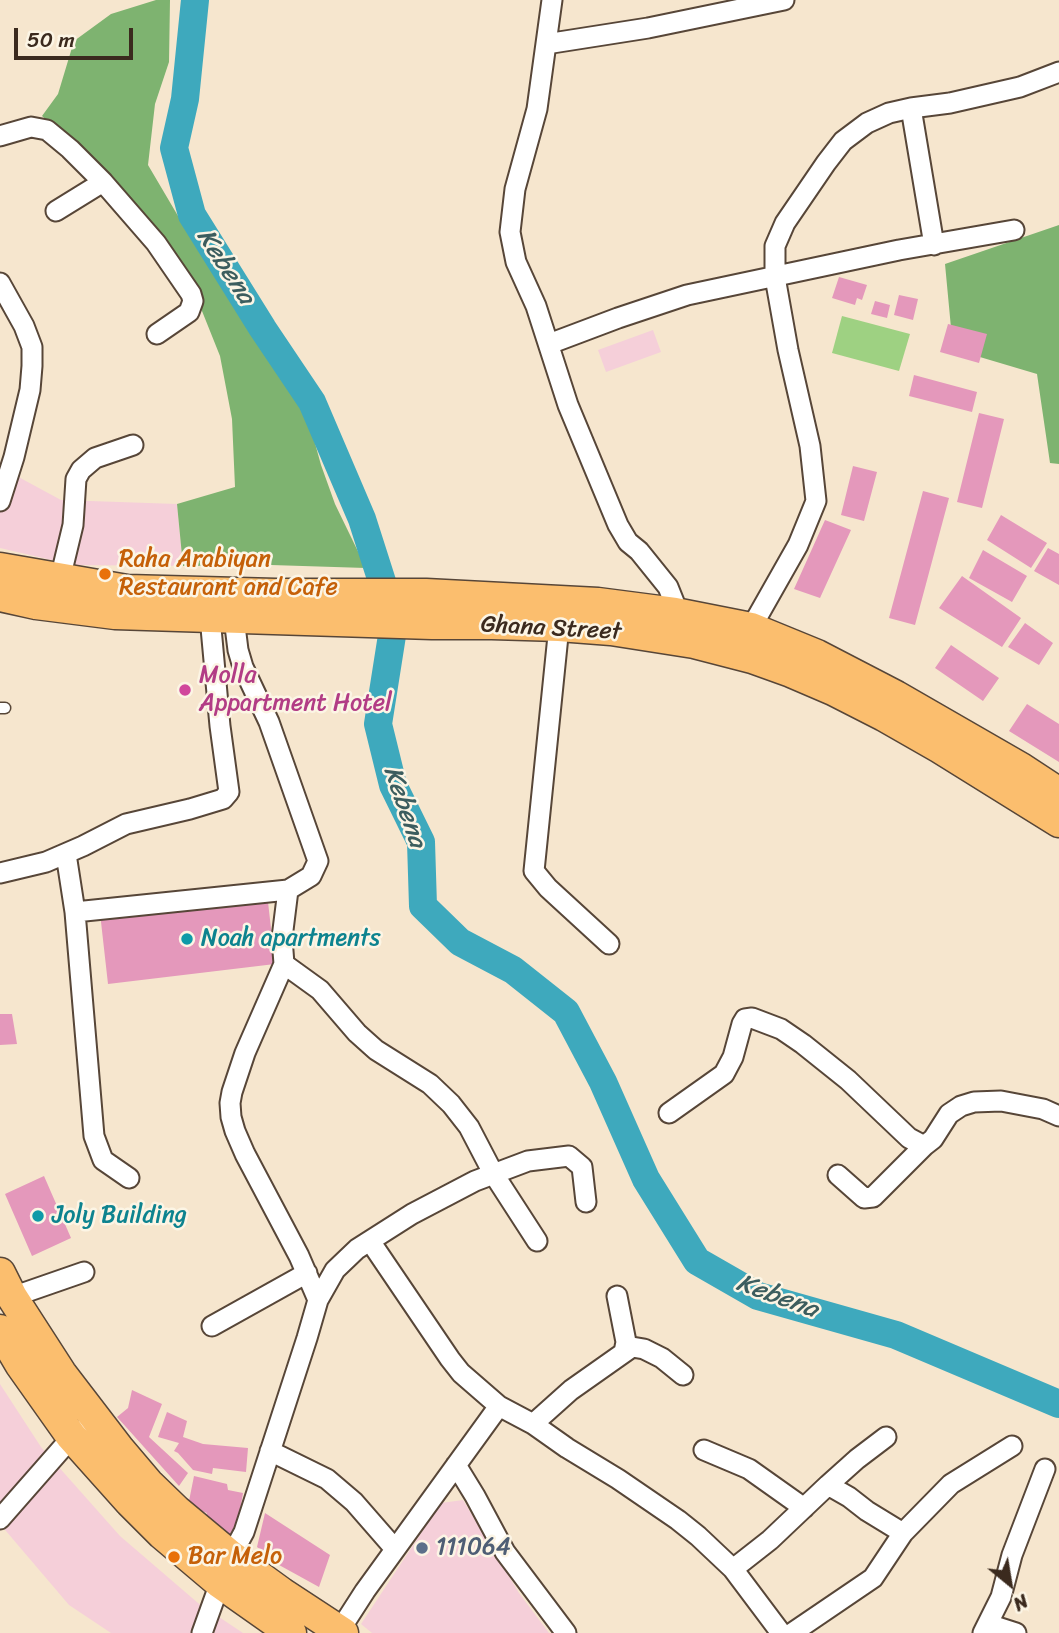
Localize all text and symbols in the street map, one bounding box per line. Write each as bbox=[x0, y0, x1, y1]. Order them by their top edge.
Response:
scale bar bbox=[18, 14, 136, 58]
text: 50 m bbox=[27, 21, 75, 59]
water label: Kebena bbox=[189, 223, 261, 311]
place label: Raha Arabiyan Restaurant and Cafe bbox=[119, 546, 338, 602]
marker: Raha Arabiyan Restaurant and Cafe bbox=[97, 566, 113, 582]
street label: Ghana Street bbox=[480, 611, 622, 647]
place label: Molla Appartment Hotel bbox=[199, 662, 392, 718]
marker: Molla Appartment Hotel bbox=[177, 682, 193, 698]
water label: Kebena bbox=[376, 762, 432, 852]
place label: Noah apartments bbox=[201, 925, 381, 953]
marker: Noah apartments bbox=[179, 931, 195, 947]
place label: Joly Building bbox=[52, 1202, 187, 1230]
marker: Joly Building bbox=[30, 1208, 46, 1224]
water label: Kebena bbox=[732, 1268, 822, 1326]
place label: 111064 bbox=[436, 1534, 511, 1562]
marker: 111064 bbox=[414, 1540, 430, 1556]
place label: Bar Melo bbox=[188, 1543, 282, 1571]
marker: Bar Melo bbox=[166, 1549, 182, 1565]
north arrow bbox=[975, 1549, 1045, 1619]
text: N bbox=[1007, 1585, 1035, 1620]

